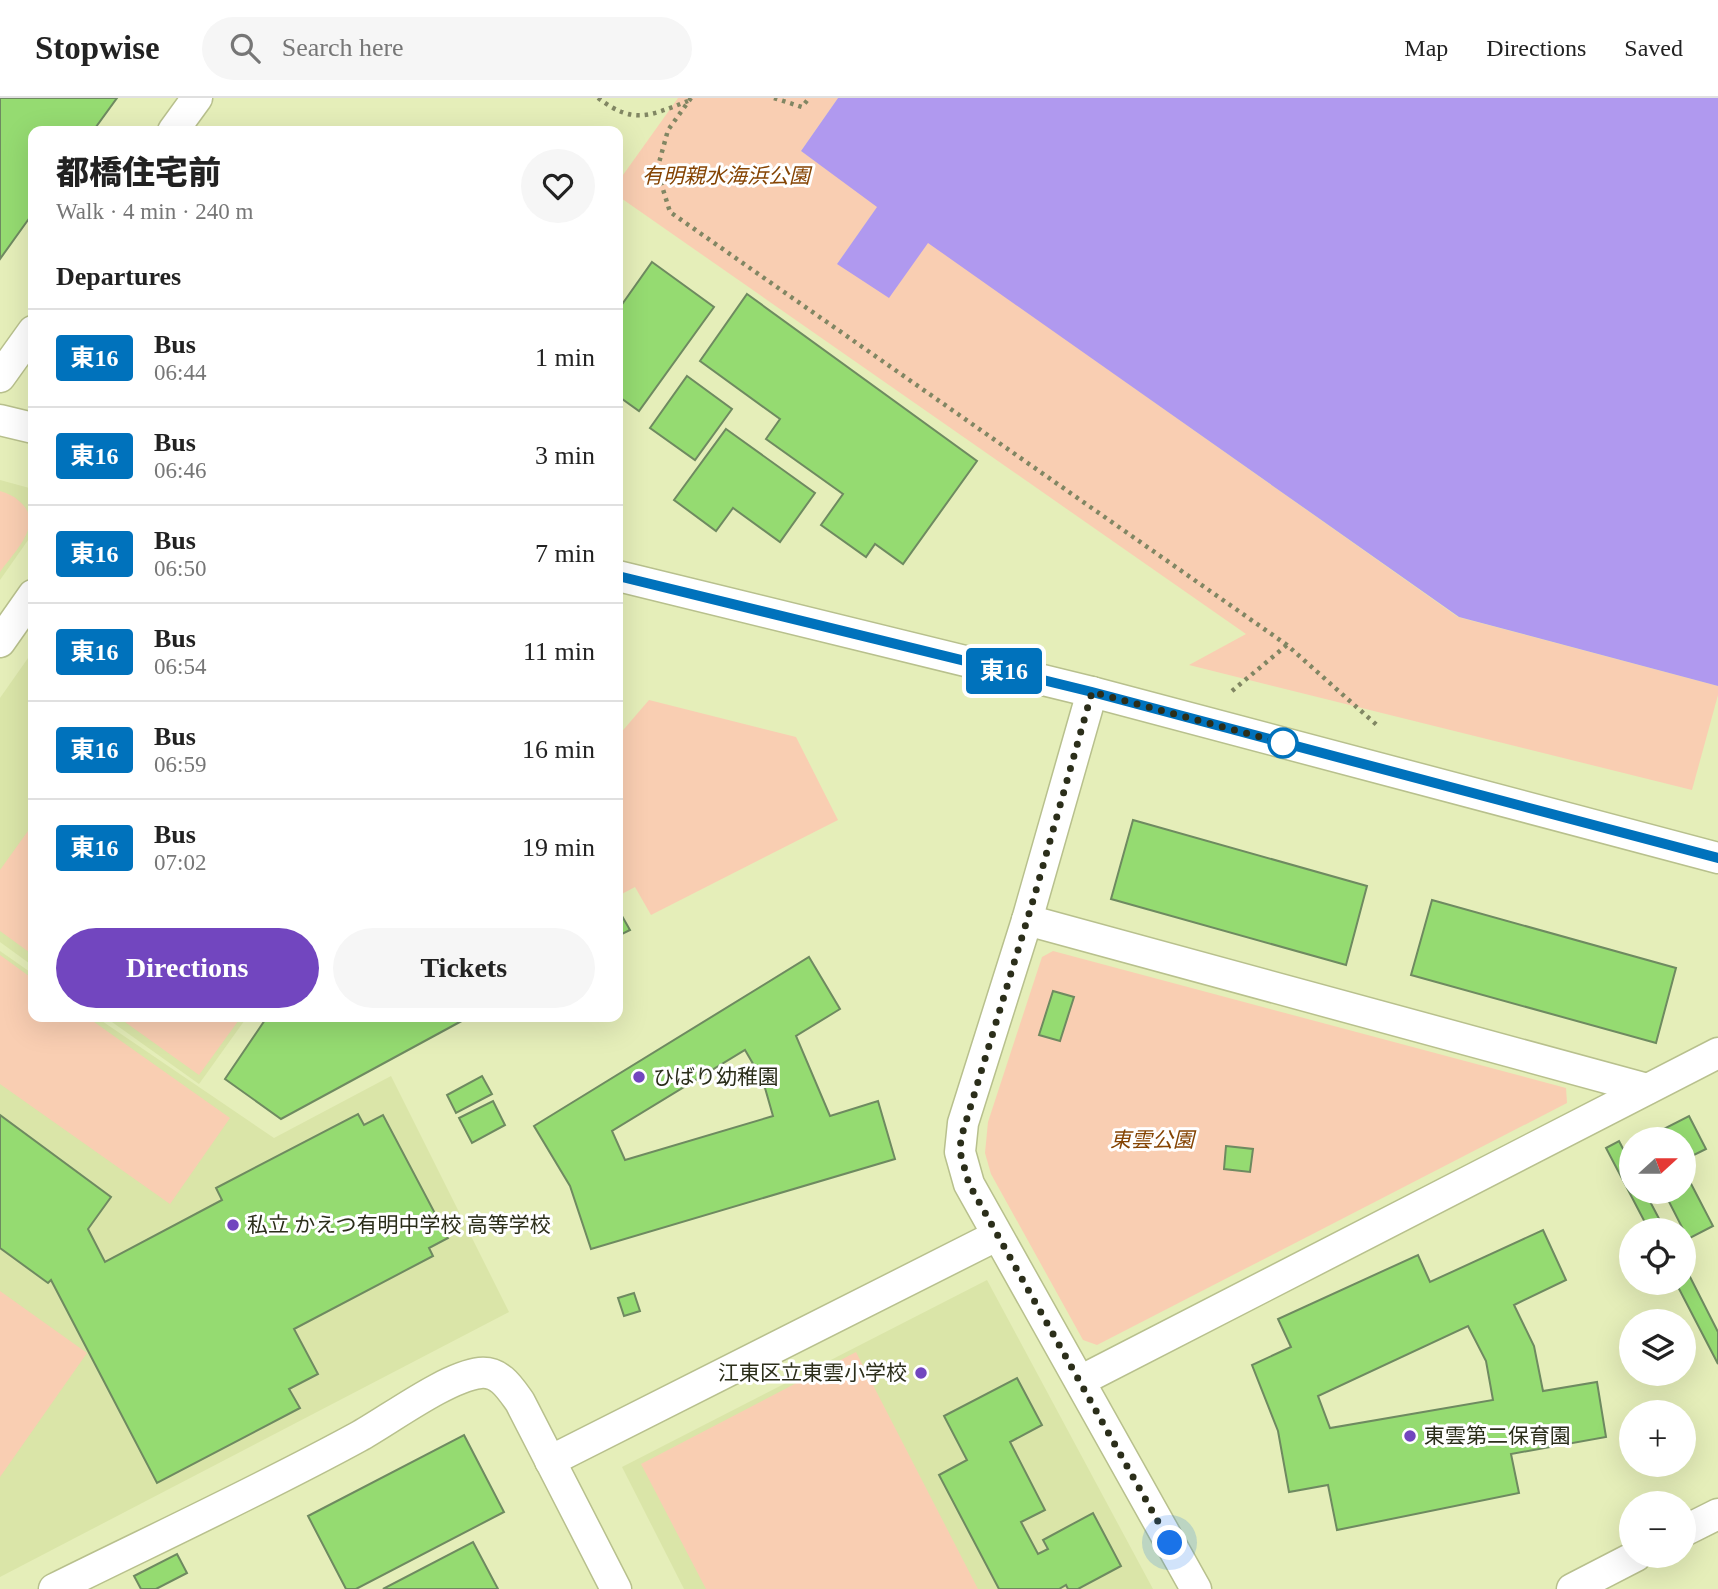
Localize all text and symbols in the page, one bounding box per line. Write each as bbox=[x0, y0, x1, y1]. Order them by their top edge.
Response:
search box bbox=[202, 17, 692, 80]
icon: search bbox=[226, 29, 264, 67]
text: Stopwise bbox=[35, 30, 160, 66]
text: Search here bbox=[282, 33, 404, 62]
text: Map bbox=[1404, 35, 1448, 61]
text: Directions bbox=[1486, 35, 1586, 61]
text: Saved bbox=[1624, 35, 1683, 61]
button: heart bbox=[521, 149, 595, 223]
text: 都橋住宅前 bbox=[56, 155, 221, 191]
park label: 有明親水海浜公園 bbox=[642, 164, 813, 188]
text: Walk · 4 min · 240 m bbox=[56, 199, 253, 224]
text: Departures bbox=[56, 262, 181, 291]
text: Bus bbox=[154, 330, 196, 359]
text: 1 min bbox=[535, 343, 595, 372]
text: 東16 bbox=[71, 345, 119, 371]
text: 06:44 bbox=[154, 360, 206, 385]
text: Bus bbox=[154, 428, 196, 457]
text: 3 min bbox=[535, 441, 595, 470]
text: 東16 bbox=[71, 443, 119, 469]
text: 06:46 bbox=[154, 458, 206, 483]
text: Bus bbox=[154, 526, 196, 555]
text: 7 min bbox=[535, 539, 595, 568]
text: 東16 bbox=[71, 541, 119, 567]
text: 06:50 bbox=[154, 556, 206, 581]
text: Bus bbox=[154, 624, 196, 653]
text: 11 min bbox=[523, 637, 595, 666]
text: 東16 bbox=[71, 639, 119, 665]
line badge: 東16 bbox=[964, 648, 1044, 694]
text: 06:54 bbox=[154, 654, 206, 679]
text: 東16 bbox=[980, 658, 1028, 684]
text: Bus bbox=[154, 722, 196, 751]
unlabelled marker bbox=[1268, 728, 1298, 758]
text: 16 min bbox=[522, 735, 595, 764]
text: 東16 bbox=[71, 737, 119, 763]
text: 06:59 bbox=[154, 752, 206, 777]
text: Bus bbox=[154, 820, 196, 849]
text: 19 min bbox=[522, 833, 595, 862]
text: 東16 bbox=[71, 835, 119, 861]
text: 07:02 bbox=[154, 850, 206, 875]
button: Directions bbox=[56, 928, 319, 1008]
button: Tickets bbox=[333, 928, 595, 1008]
place label: ひばり幼稚園 bbox=[653, 1065, 779, 1089]
marker: ひばり幼稚園 bbox=[631, 1069, 647, 1085]
north arrow bbox=[1619, 1127, 1696, 1204]
map controls bbox=[1619, 1127, 1696, 1568]
park label: 東雲公園 bbox=[1110, 1128, 1197, 1152]
place label: 私立 かえつ有明中学校 高等学校 bbox=[247, 1213, 551, 1237]
marker: 私立 かえつ有明中学校 高等学校 bbox=[225, 1217, 241, 1233]
button: locate bbox=[1619, 1218, 1696, 1295]
button: layers bbox=[1619, 1309, 1696, 1386]
place label: 江東区立東雲小学校 bbox=[718, 1361, 907, 1385]
marker: 江東区立東雲小学校 bbox=[913, 1365, 929, 1381]
button: + bbox=[1619, 1400, 1696, 1477]
place label: 東雲第二保育園 bbox=[1424, 1424, 1571, 1448]
marker: 東雲第二保育園 bbox=[1402, 1428, 1418, 1444]
button: − bbox=[1619, 1491, 1696, 1568]
your location bbox=[1152, 1525, 1187, 1560]

